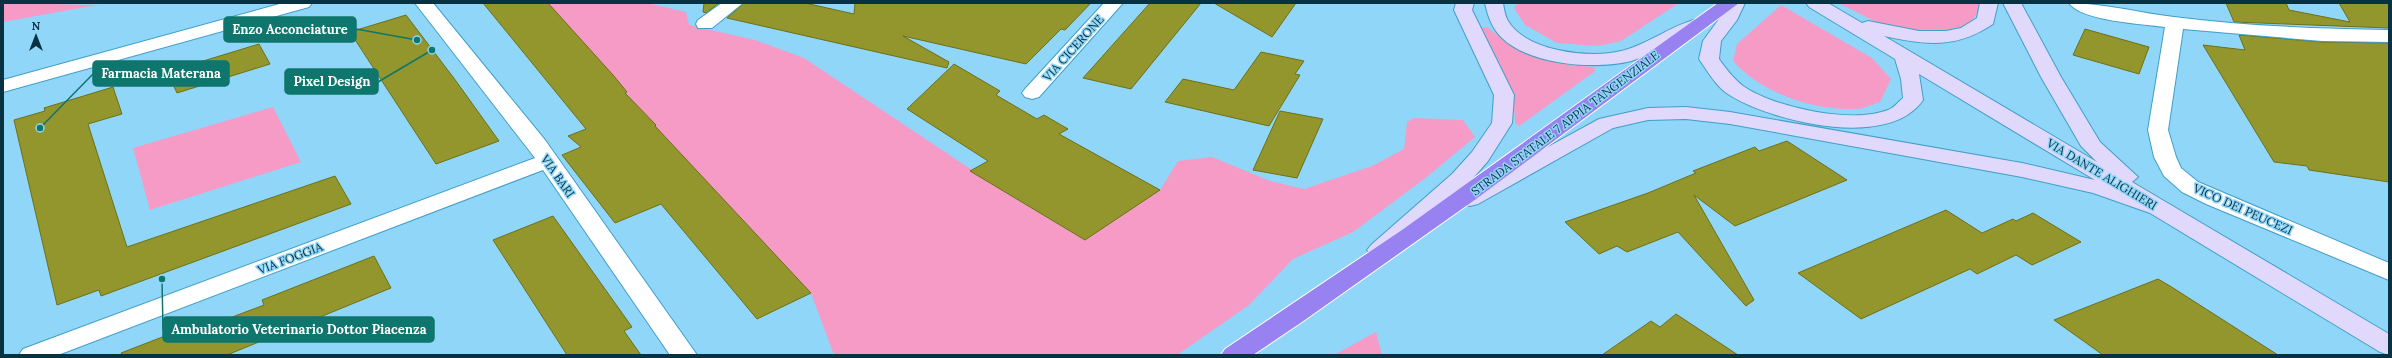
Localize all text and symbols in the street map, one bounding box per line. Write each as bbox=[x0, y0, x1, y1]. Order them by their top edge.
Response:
street label: VIA CICERONE bbox=[1039, 12, 1107, 85]
north arrow bbox=[16, 16, 56, 56]
callout: Enzo Acconciature bbox=[224, 17, 356, 42]
text: N bbox=[32, 19, 41, 33]
text: Enzo Acconciature bbox=[232, 21, 348, 38]
street label: STRADA STATALE 7 APPIA TANGENZIALE bbox=[1468, 47, 1662, 199]
callout: Farmacia Materana bbox=[93, 61, 229, 86]
text: Farmacia Materana bbox=[101, 65, 221, 82]
callout: Pixel Design bbox=[285, 69, 378, 94]
text: Pixel Design bbox=[294, 73, 371, 90]
street label: VIA DANTE ALIGHIERI bbox=[2043, 135, 2160, 213]
street label: VIA BARI bbox=[537, 151, 578, 200]
street label: VICO DEI PEUCEZI bbox=[2190, 180, 2295, 238]
street label: VIA FOGGIA bbox=[255, 239, 325, 278]
callout: Ambulatorio Veterinario Dottor Piacenza bbox=[163, 317, 434, 342]
text: Ambulatorio Veterinario Dottor Piacenza bbox=[171, 321, 427, 338]

